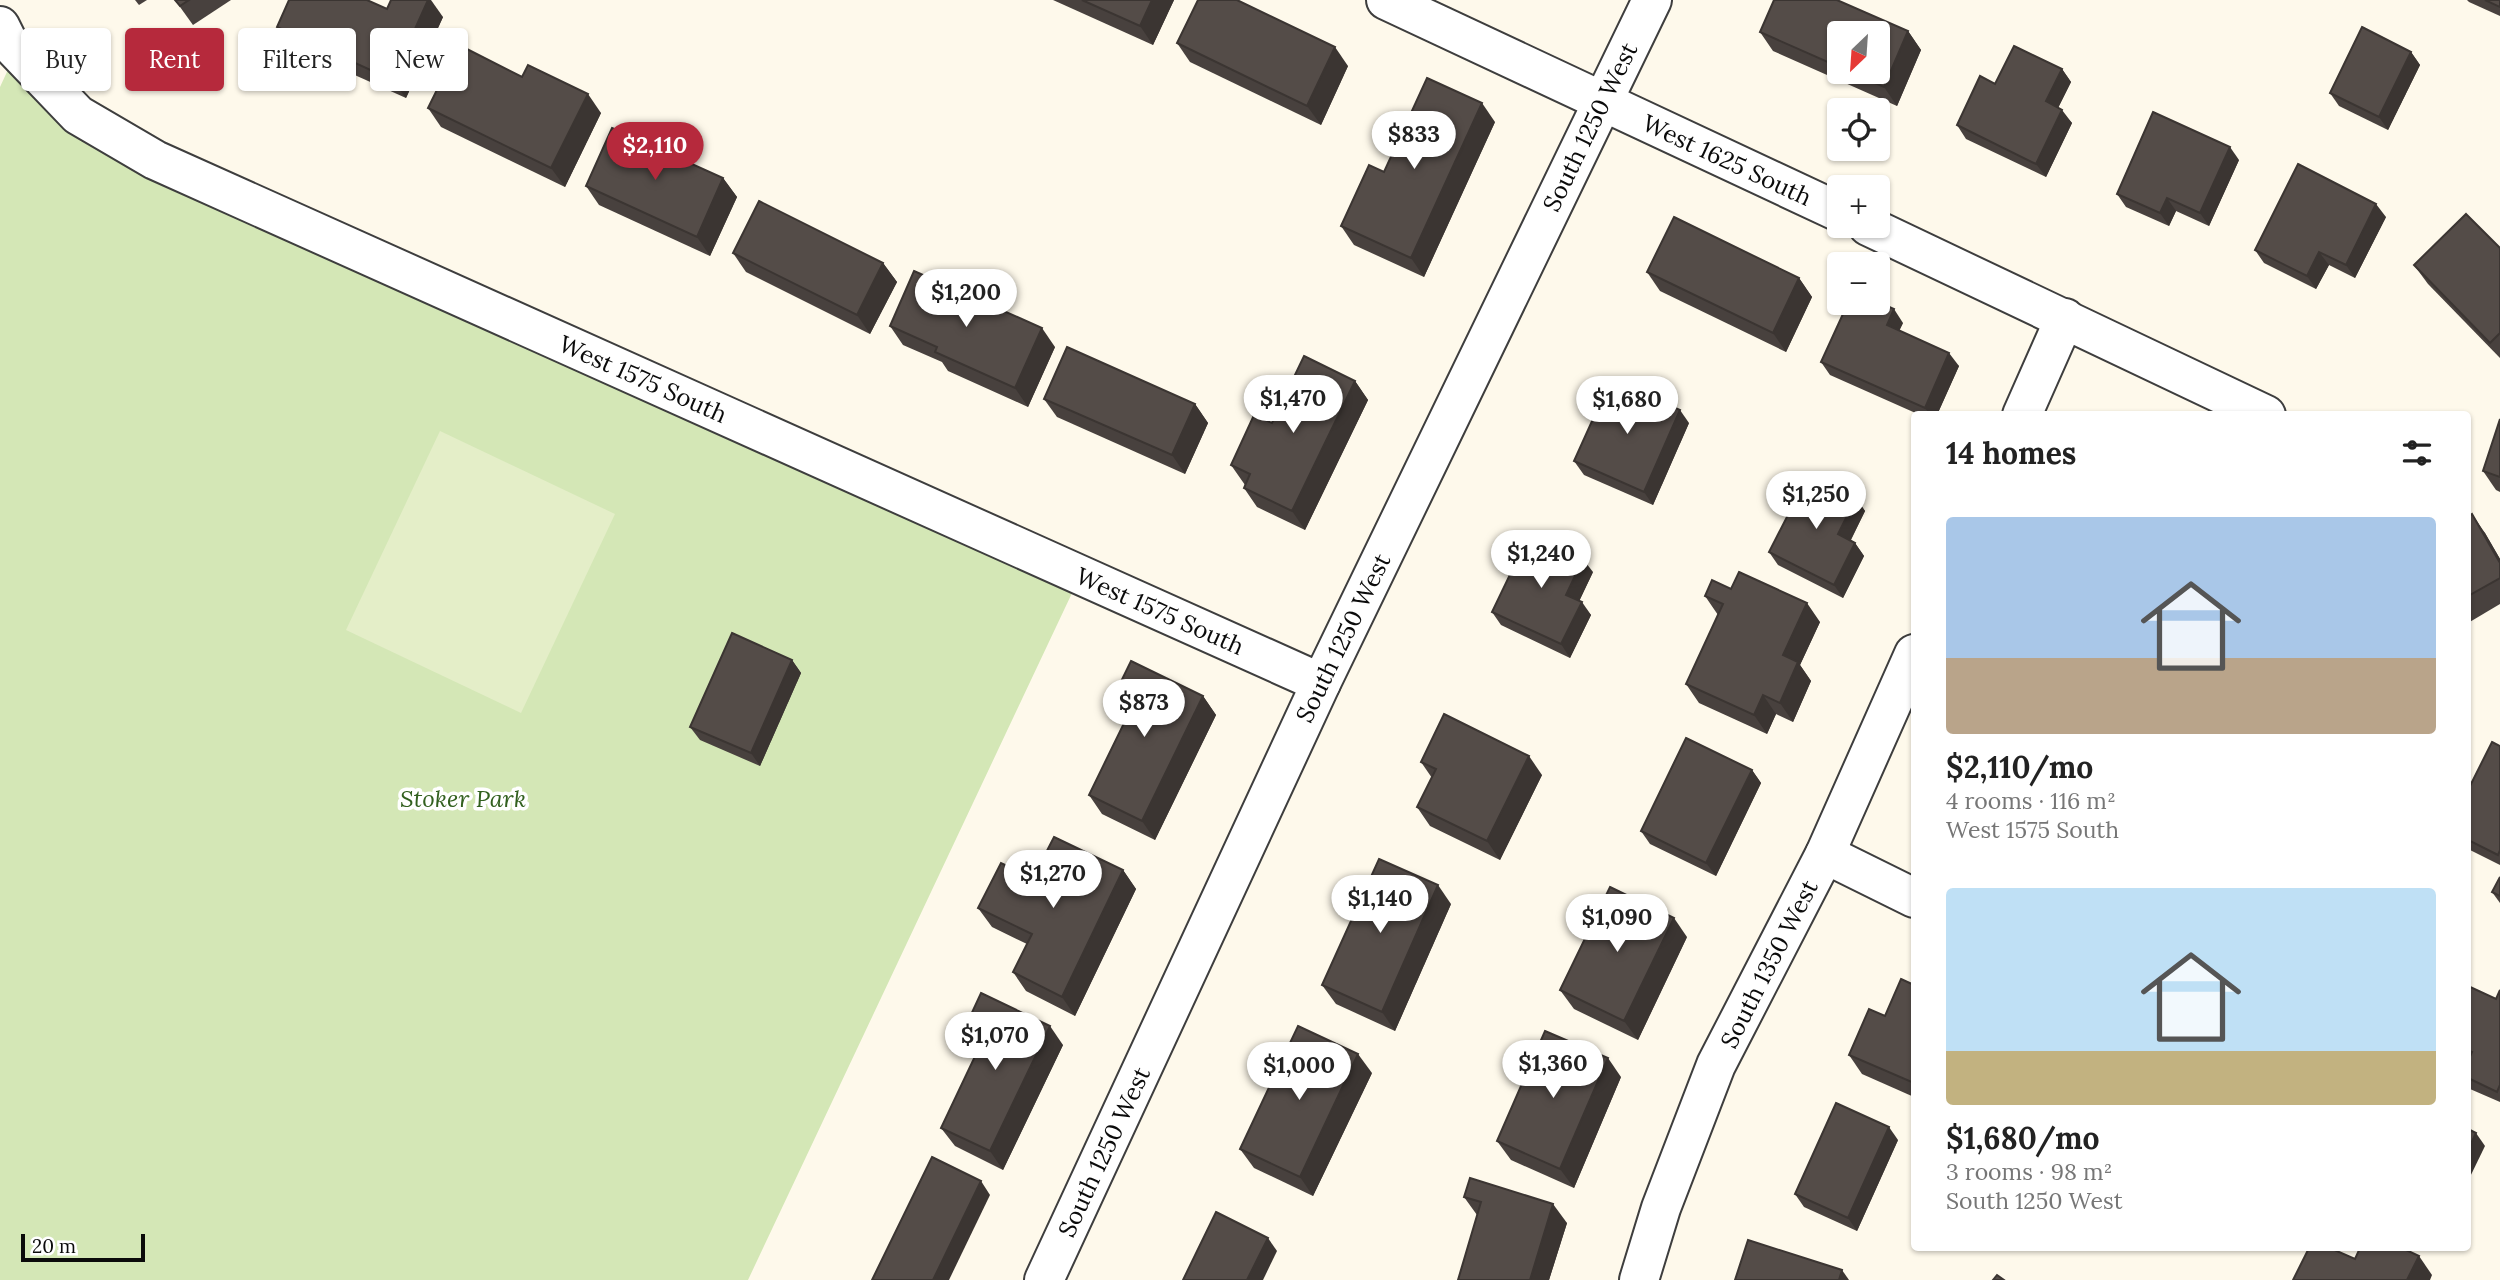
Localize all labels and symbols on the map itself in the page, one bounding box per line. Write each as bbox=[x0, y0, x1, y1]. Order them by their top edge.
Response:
north arrow bbox=[1827, 21, 1890, 84]
street label: South 1250 West bbox=[1536, 37, 1645, 217]
street label: West 1625 South bbox=[1637, 107, 1817, 213]
pin: $833 bbox=[1373, 111, 1455, 171]
pin: $2,110 bbox=[598, 122, 712, 182]
pin: $1,200 bbox=[909, 270, 1023, 329]
street label: West 1575 South bbox=[554, 328, 732, 430]
pin: $1,470 bbox=[1236, 376, 1350, 435]
pin: $1,680 bbox=[1570, 376, 1684, 436]
pin: $1,250 bbox=[1759, 472, 1873, 531]
pin: $1,240 bbox=[1484, 530, 1598, 590]
street label: South 1250 West bbox=[1289, 548, 1398, 728]
street label: West 1575 South bbox=[1071, 560, 1249, 662]
pin: $873 bbox=[1103, 680, 1185, 739]
park label: Stoker Park bbox=[400, 783, 526, 814]
pin: $1,270 bbox=[996, 850, 1110, 910]
street label: South 1350 West bbox=[1713, 874, 1825, 1053]
pin: $1,140 bbox=[1323, 876, 1437, 935]
pin: $1,090 bbox=[1560, 894, 1674, 954]
pin: $1,070 bbox=[938, 1012, 1052, 1072]
pin: $1,360 bbox=[1496, 1040, 1610, 1100]
pin: $1,000 bbox=[1242, 1042, 1356, 1102]
street label: South 1250 West bbox=[1051, 1061, 1157, 1242]
scale bar bbox=[21, 1231, 145, 1263]

